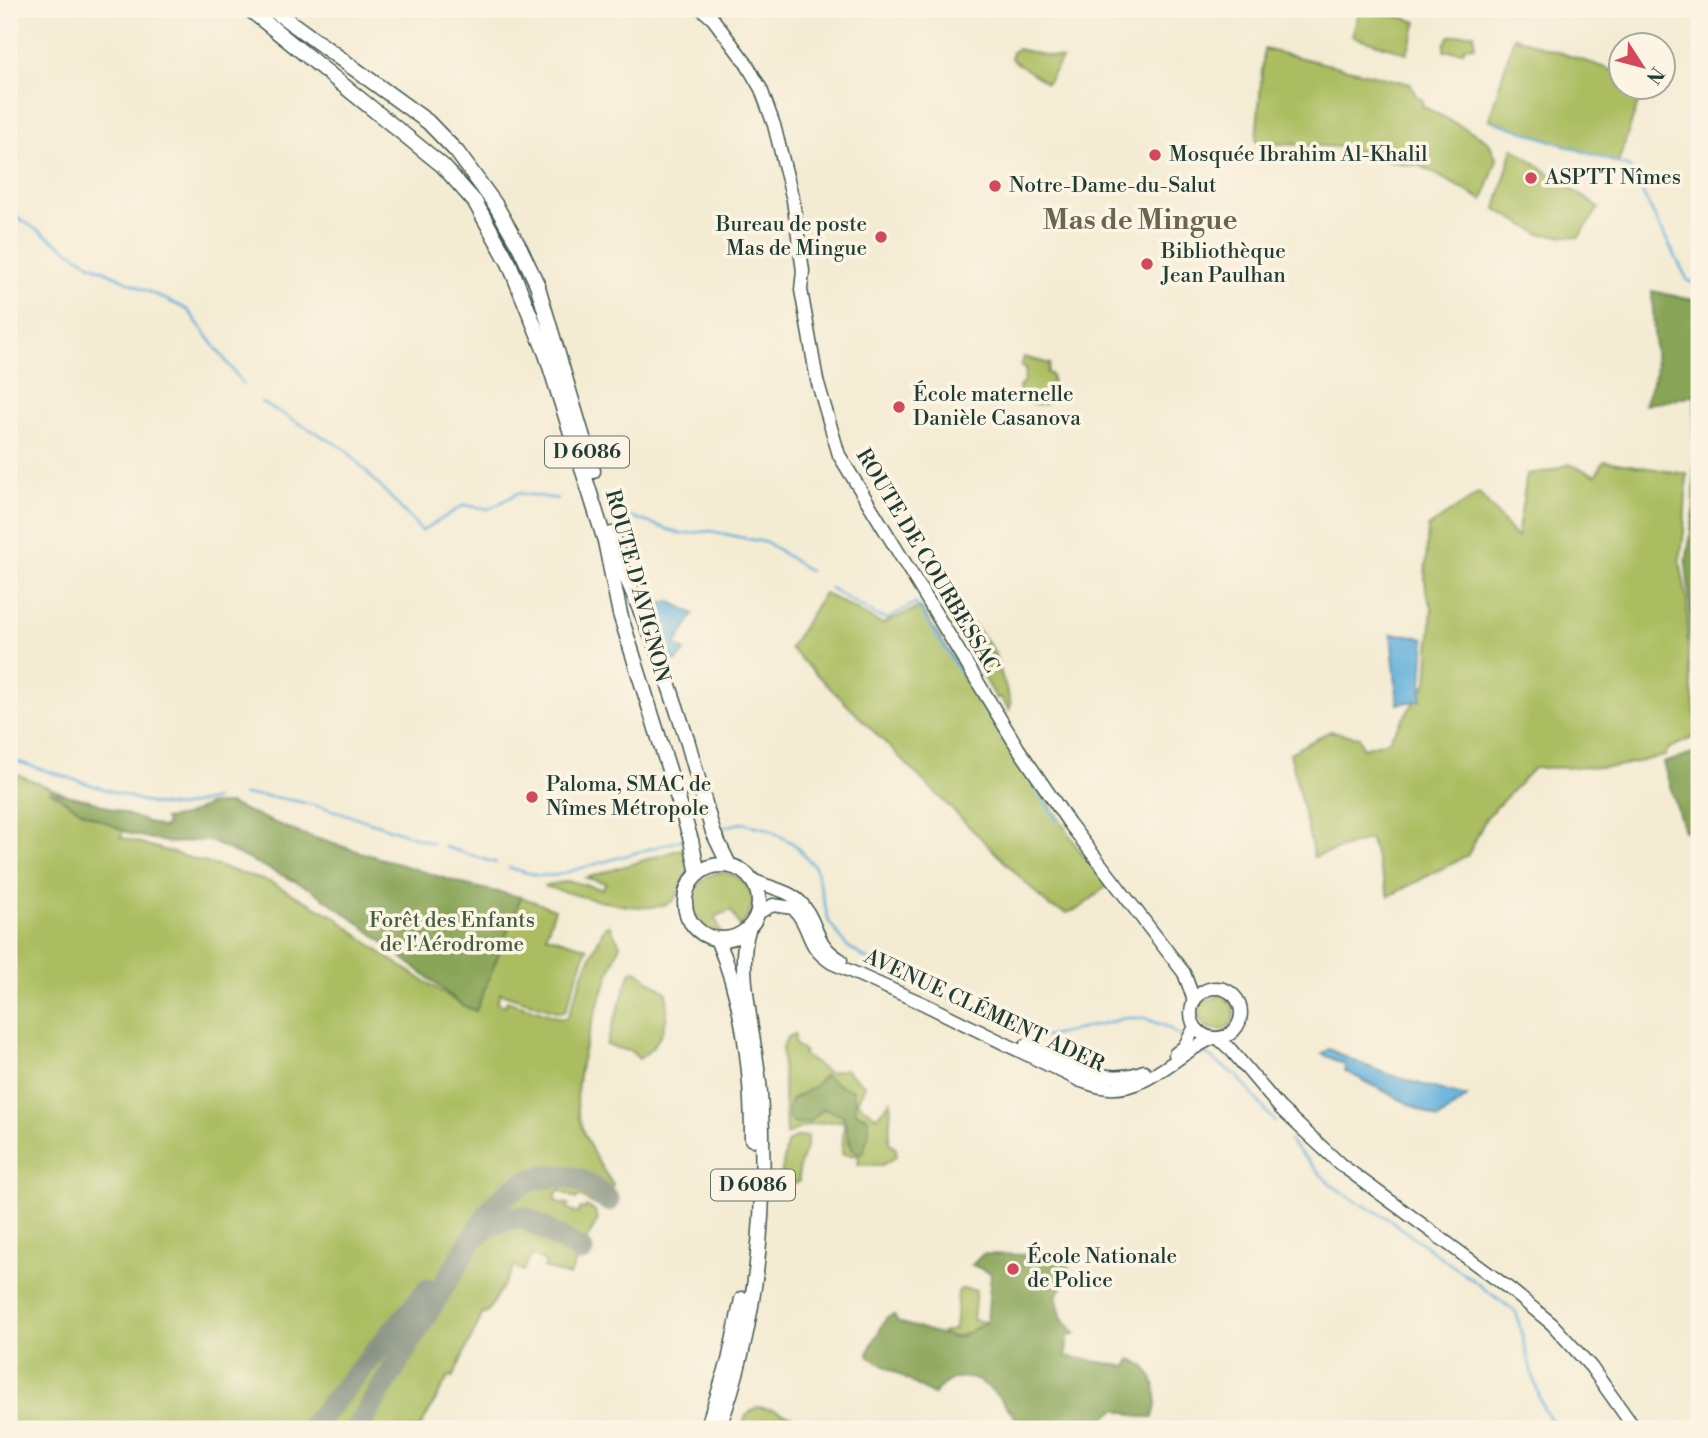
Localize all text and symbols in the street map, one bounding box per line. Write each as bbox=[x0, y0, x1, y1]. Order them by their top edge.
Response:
north arrow bbox=[1606, 32, 1676, 102]
text: N bbox=[1641, 62, 1669, 89]
place label: Mosquée Ibrahim Al-Khalil bbox=[1169, 142, 1428, 168]
marker: Mosquée Ibrahim Al-Khalil bbox=[1147, 147, 1163, 163]
place label: ASPTT Nîmes bbox=[1544, 165, 1681, 191]
marker: ASPTT Nîmes bbox=[1523, 170, 1539, 186]
place label: Notre-Dame-du-Salut bbox=[1009, 173, 1217, 199]
marker: Notre-Dame-du-Salut bbox=[987, 178, 1003, 194]
district label: Mas de Mingue bbox=[1043, 203, 1237, 238]
place label: Bureau de poste Mas de Mingue bbox=[715, 212, 867, 262]
marker: Bureau de poste Mas de Mingue bbox=[873, 229, 889, 245]
place label: Bibliothèque Jean Paulhan bbox=[1160, 239, 1286, 289]
marker: Bibliothèque Jean Paulhan bbox=[1139, 256, 1155, 272]
place label: École maternelle Danièle Casanova bbox=[913, 380, 1081, 432]
marker: École maternelle Danièle Casanova bbox=[891, 399, 907, 415]
road number: D 6086 bbox=[545, 436, 629, 467]
street label: ROUTE DE COURBESSAC bbox=[850, 444, 1004, 678]
street label: ROUTE D'AVIGNON bbox=[599, 487, 675, 686]
place label: Paloma, SMAC de Nîmes Métropole bbox=[546, 772, 711, 822]
marker: Paloma, SMAC de Nîmes Métropole bbox=[524, 789, 540, 805]
park label: Forêt des Enfants de l'Aérodrome bbox=[369, 908, 535, 958]
street label: AVENUE CLÉMENT ADER bbox=[859, 942, 1109, 1078]
road number: D 6086 bbox=[711, 1170, 795, 1200]
place label: École Nationale de Police bbox=[1027, 1242, 1177, 1294]
marker: École Nationale de Police bbox=[1005, 1261, 1021, 1277]

